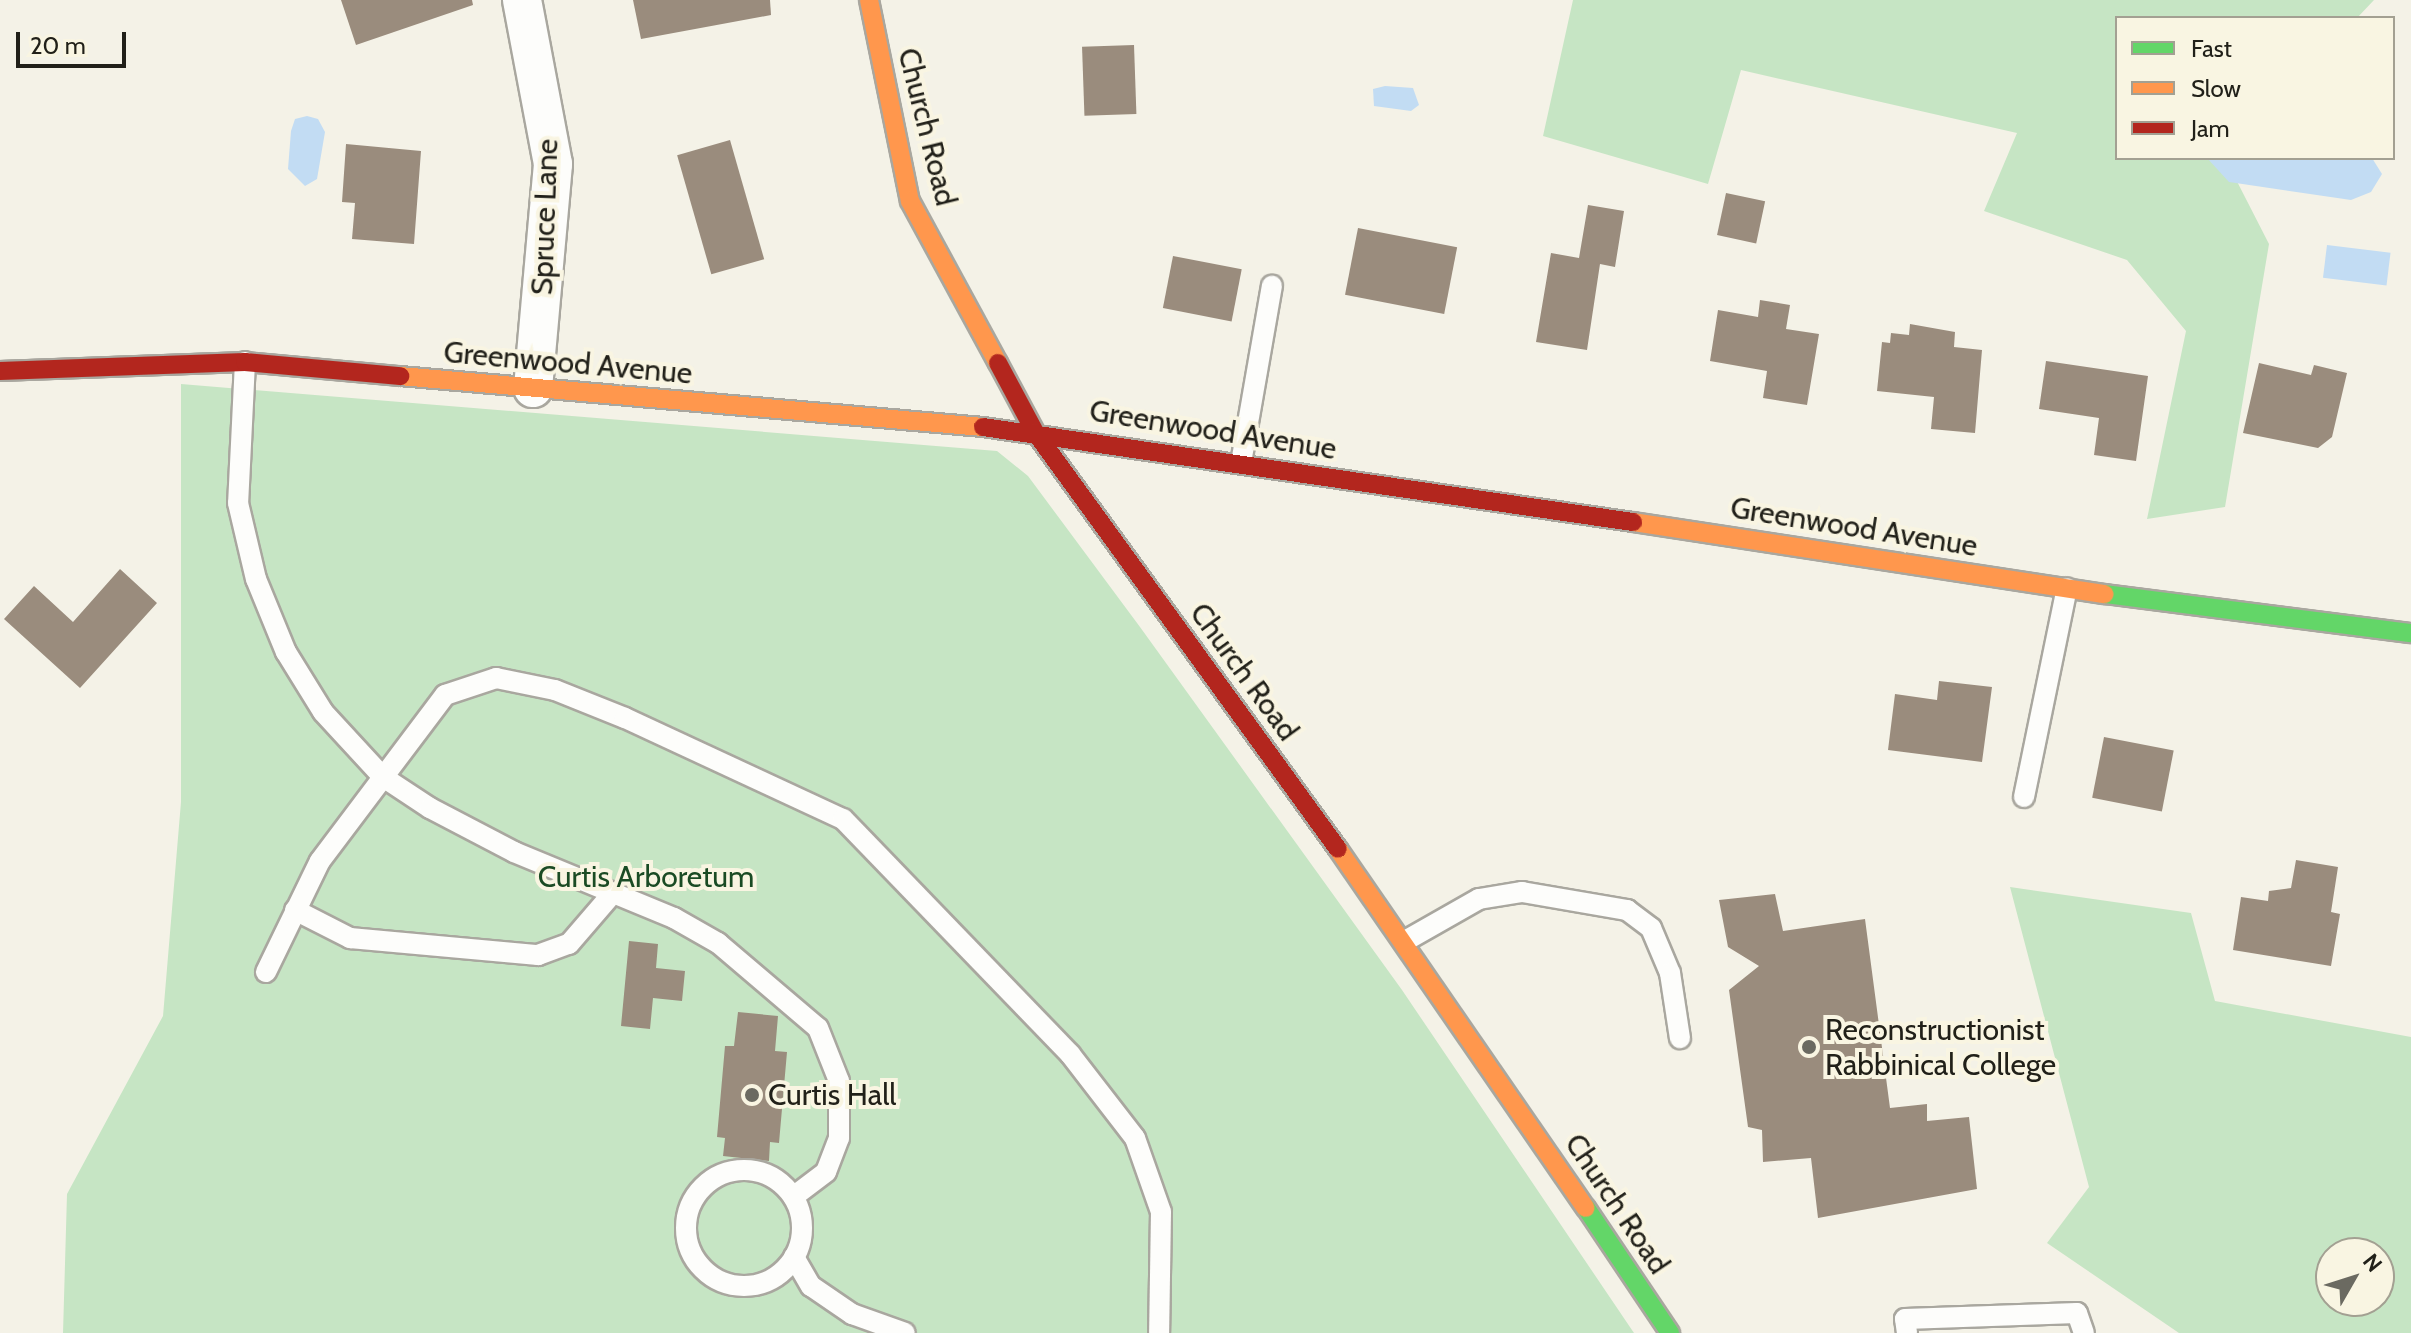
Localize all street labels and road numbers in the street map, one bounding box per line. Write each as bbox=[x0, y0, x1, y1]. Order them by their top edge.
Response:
street label: Church Road bbox=[890, 44, 964, 210]
street label: Spruce Lane bbox=[524, 138, 566, 296]
street label: Greenwood Avenue bbox=[442, 334, 694, 392]
street label: Greenwood Avenue bbox=[1087, 393, 1339, 467]
street label: Greenwood Avenue bbox=[1728, 490, 1980, 564]
street label: Church Road bbox=[1182, 596, 1306, 748]
street label: Church Road bbox=[1557, 1127, 1677, 1281]

